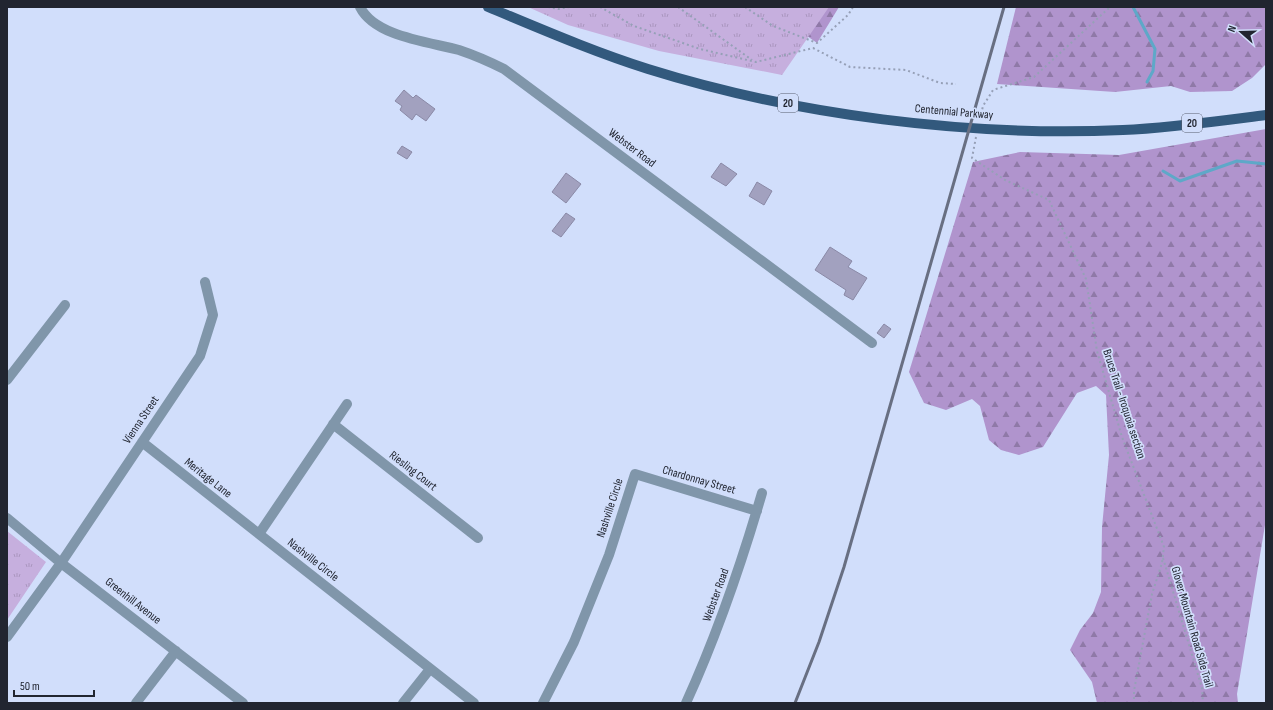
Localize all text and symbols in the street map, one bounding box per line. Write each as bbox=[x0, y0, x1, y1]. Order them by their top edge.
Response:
north arrow bbox=[1221, 12, 1261, 52]
text: N bbox=[1225, 24, 1239, 34]
road number: 20 bbox=[778, 94, 798, 112]
street label: Centennial Parkway bbox=[914, 101, 994, 123]
road number: 20 bbox=[1182, 114, 1202, 132]
street label: Webster Road bbox=[605, 125, 659, 171]
street label: Bruce Trail - Iroquoia section bbox=[1099, 347, 1149, 461]
street label: Vienna Street bbox=[120, 393, 163, 447]
street label: Riesling Court bbox=[386, 448, 440, 494]
street label: Meritage Lane bbox=[181, 455, 235, 501]
street label: Chardonnay Street bbox=[661, 462, 738, 498]
street label: Nashville Circle bbox=[593, 476, 627, 540]
street label: Nashville Circle bbox=[284, 535, 342, 585]
street label: Glover Mountain Road Side Trail bbox=[1168, 565, 1216, 689]
street label: Webster Road bbox=[699, 566, 733, 624]
street label: Greenhill Avenue bbox=[102, 574, 164, 628]
scale bar bbox=[14, 672, 94, 698]
text: 50 m bbox=[20, 679, 40, 694]

